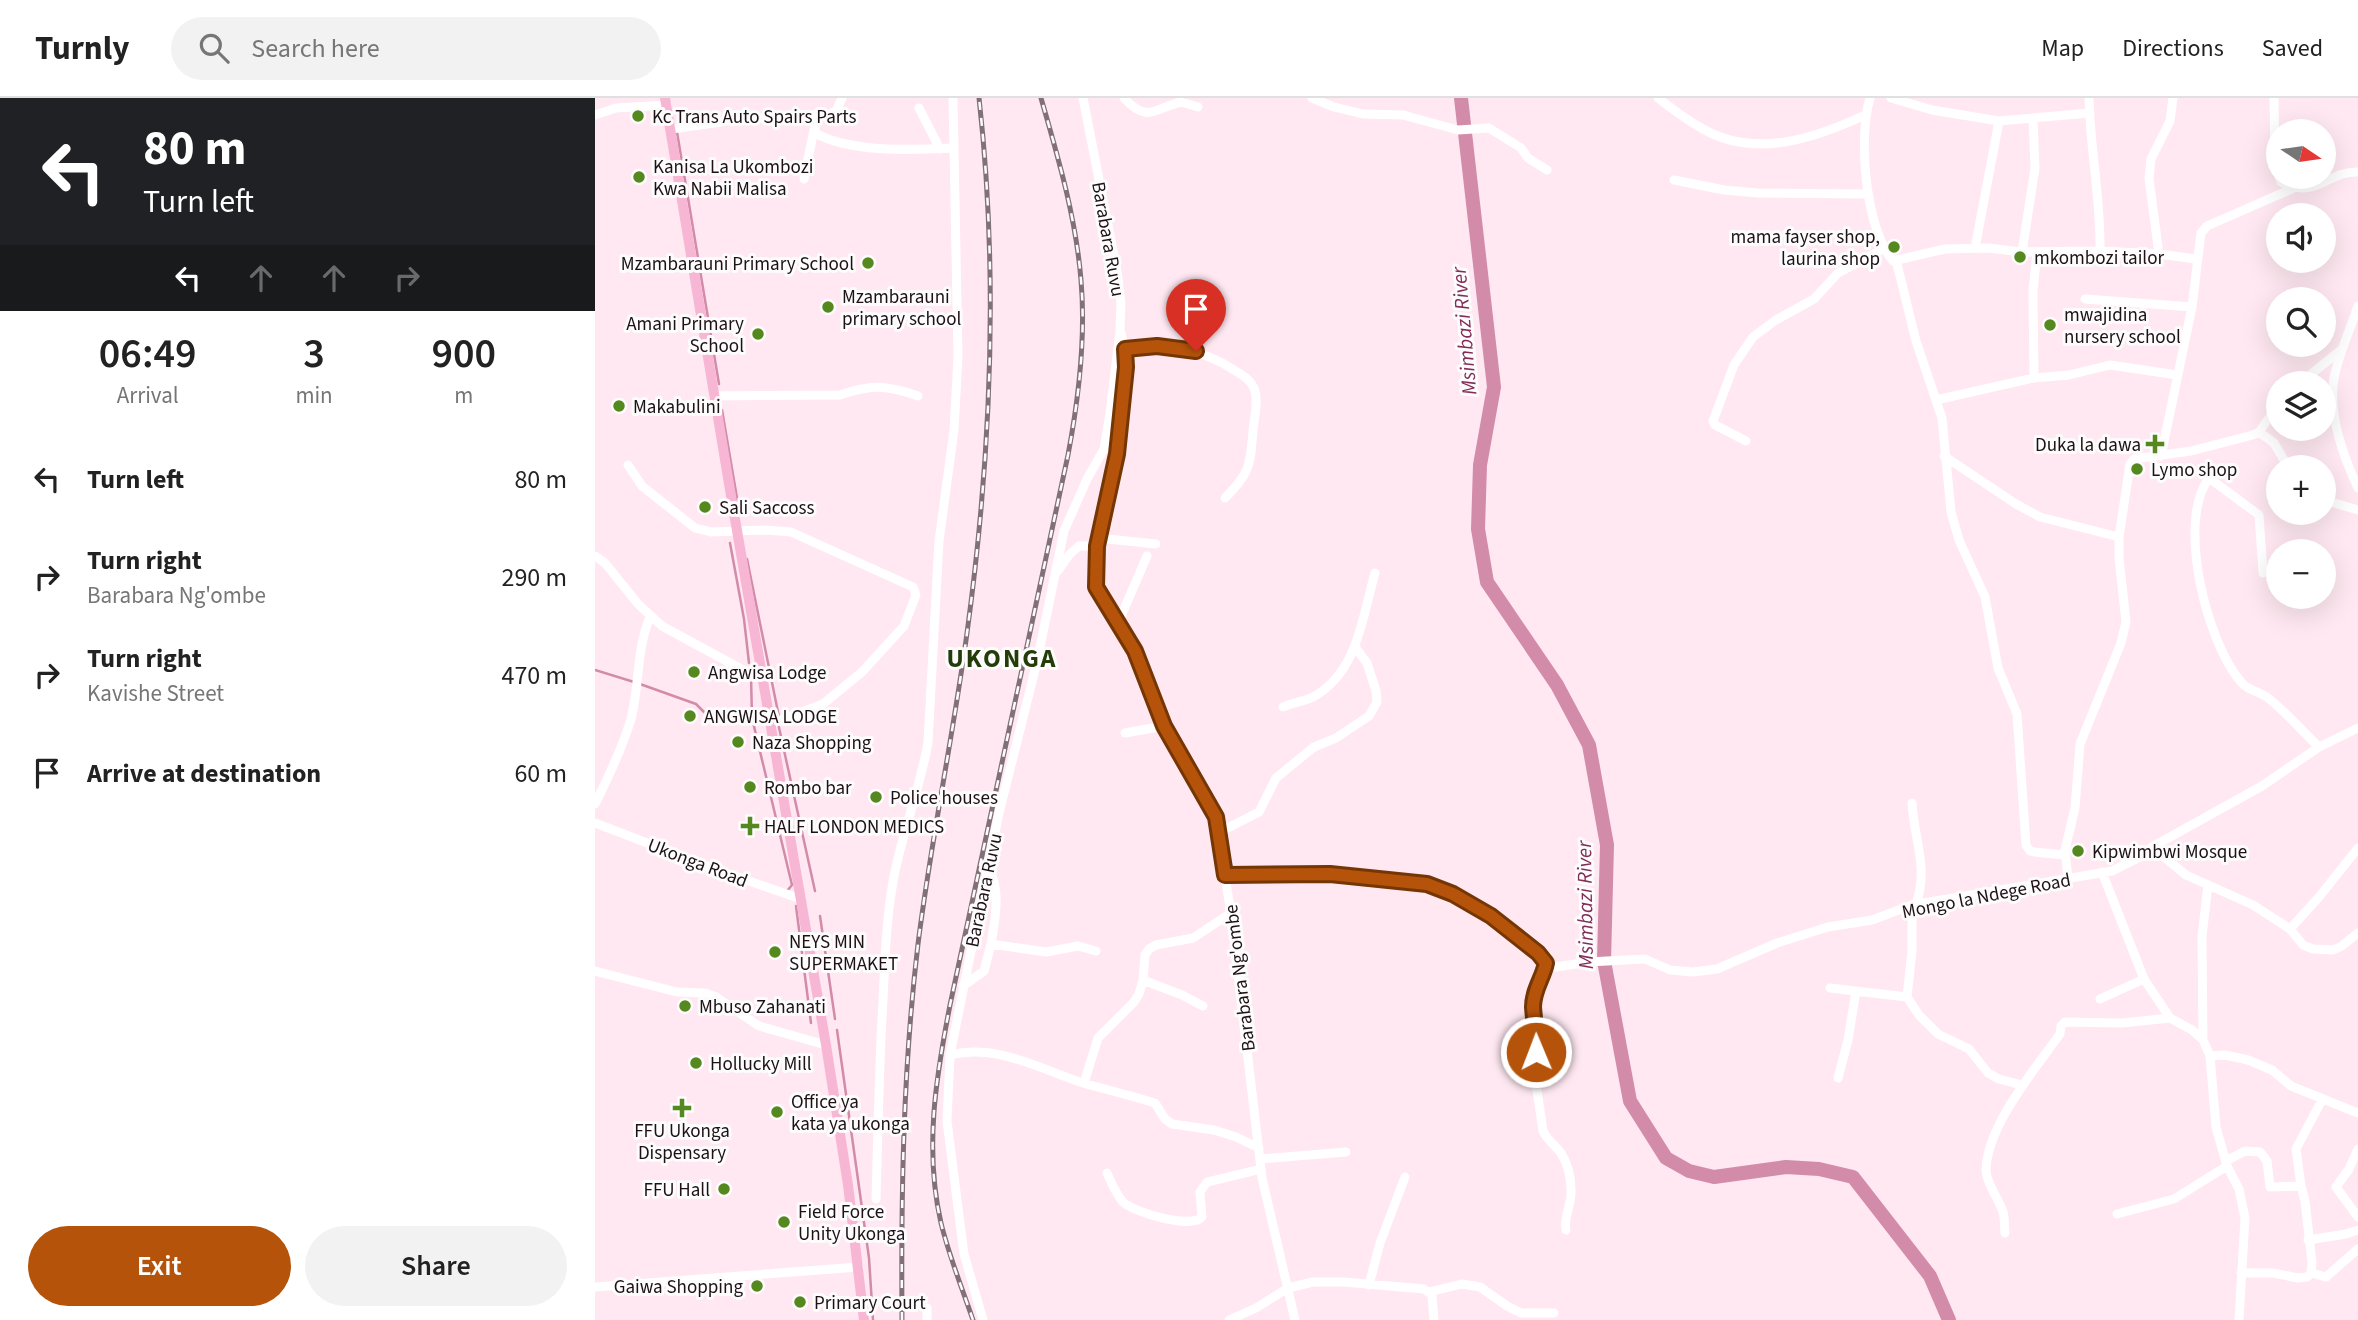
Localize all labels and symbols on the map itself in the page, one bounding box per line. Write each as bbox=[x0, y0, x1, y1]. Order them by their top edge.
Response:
place label: Kc Trans Auto Spairs Parts bbox=[652, 104, 857, 131]
marker: Kc Trans Auto Spairs Parts bbox=[630, 108, 646, 124]
north arrow bbox=[2266, 119, 2336, 189]
place label: Kanisa La Ukombozi Kwa Nabii Malisa bbox=[653, 154, 813, 203]
marker: Kanisa La Ukombozi Kwa Nabii Malisa bbox=[631, 169, 647, 185]
street label: Barabara Ruvu bbox=[1084, 180, 1131, 299]
place label: mama fayser shop, laurina shop bbox=[1730, 224, 1880, 273]
marker: mama fayser shop, laurina shop bbox=[1886, 239, 1902, 255]
place label: mkombozi tailor bbox=[2034, 245, 2165, 272]
marker: mkombozi tailor bbox=[2012, 249, 2028, 265]
place label: Mzambarauni Primary School bbox=[621, 251, 854, 278]
marker: Mzambarauni Primary School bbox=[860, 255, 876, 271]
water label: Msimbazi River bbox=[1443, 265, 1485, 396]
pin bbox=[1166, 279, 1226, 351]
place label: Mzambarauni primary school bbox=[842, 284, 961, 333]
marker: Mzambarauni primary school bbox=[820, 299, 836, 315]
place label: mwajidina nursery school bbox=[2064, 302, 2181, 351]
place label: Amani Primary School bbox=[626, 311, 744, 360]
marker: mwajidina nursery school bbox=[2042, 317, 2058, 333]
marker: Amani Primary School bbox=[750, 326, 766, 342]
place label: Makabulini bbox=[633, 394, 721, 421]
marker: Makabulini bbox=[611, 398, 627, 414]
place label: Duka la dawa bbox=[2035, 432, 2141, 459]
marker: Duka la dawa bbox=[2147, 436, 2163, 452]
place label: Lymo shop bbox=[2151, 457, 2237, 484]
marker: Lymo shop bbox=[2129, 461, 2145, 477]
place label: Sali Saccoss bbox=[719, 495, 815, 522]
marker: Sali Saccoss bbox=[697, 499, 713, 515]
district label: UKONGA bbox=[947, 640, 1057, 677]
place label: Angwisa Lodge bbox=[708, 660, 826, 687]
marker: Angwisa Lodge bbox=[686, 664, 702, 680]
place label: ANGWISA LODGE bbox=[704, 704, 837, 731]
marker: ANGWISA LODGE bbox=[682, 708, 698, 724]
place label: Naza Shopping bbox=[752, 730, 872, 757]
marker: Naza Shopping bbox=[730, 734, 746, 750]
place label: Rombo bar bbox=[764, 775, 852, 802]
marker: Rombo bar bbox=[742, 779, 758, 795]
place label: Police houses bbox=[890, 785, 998, 812]
marker: Police houses bbox=[868, 789, 884, 805]
place label: HALF LONDON MEDICS bbox=[764, 814, 944, 841]
marker: HALF LONDON MEDICS bbox=[742, 818, 758, 834]
street label: Barabara Ruvu bbox=[959, 831, 1010, 950]
street label: Ukonga Road bbox=[643, 832, 752, 895]
place label: Kipwimbwi Mosque bbox=[2092, 839, 2247, 866]
water label: Msimbazi River bbox=[1569, 840, 1601, 970]
marker: Kipwimbwi Mosque bbox=[2070, 843, 2086, 859]
street label: Mongo la Ndege Road bbox=[1900, 867, 2073, 926]
street label: Barabara Ng'ombe bbox=[1218, 903, 1263, 1053]
place label: NEYS MIN SUPERMAKET bbox=[789, 929, 898, 978]
marker: NEYS MIN SUPERMAKET bbox=[767, 944, 783, 960]
place label: Mbuso Zahanati bbox=[699, 994, 826, 1021]
marker: Mbuso Zahanati bbox=[677, 998, 693, 1014]
position arrow bbox=[1499, 1015, 1573, 1089]
place label: Hollucky Mill bbox=[710, 1051, 812, 1078]
marker: Hollucky Mill bbox=[688, 1055, 704, 1071]
place label: Office ya kata ya ukonga bbox=[791, 1089, 910, 1138]
marker: FFU Ukonga Dispensary bbox=[674, 1100, 690, 1116]
marker: Office ya kata ya ukonga bbox=[769, 1104, 785, 1120]
place label: FFU Ukonga Dispensary bbox=[634, 1118, 730, 1167]
place label: FFU Hall bbox=[644, 1177, 710, 1204]
marker: FFU Hall bbox=[716, 1181, 732, 1197]
place label: Field Force Unity Ukonga bbox=[798, 1199, 905, 1248]
marker: Field Force Unity Ukonga bbox=[776, 1214, 792, 1230]
place label: Gaiwa Shopping bbox=[614, 1274, 743, 1301]
marker: Gaiwa Shopping bbox=[749, 1278, 765, 1294]
place label: Primary Court bbox=[814, 1290, 926, 1317]
marker: Primary Court bbox=[792, 1294, 808, 1310]

